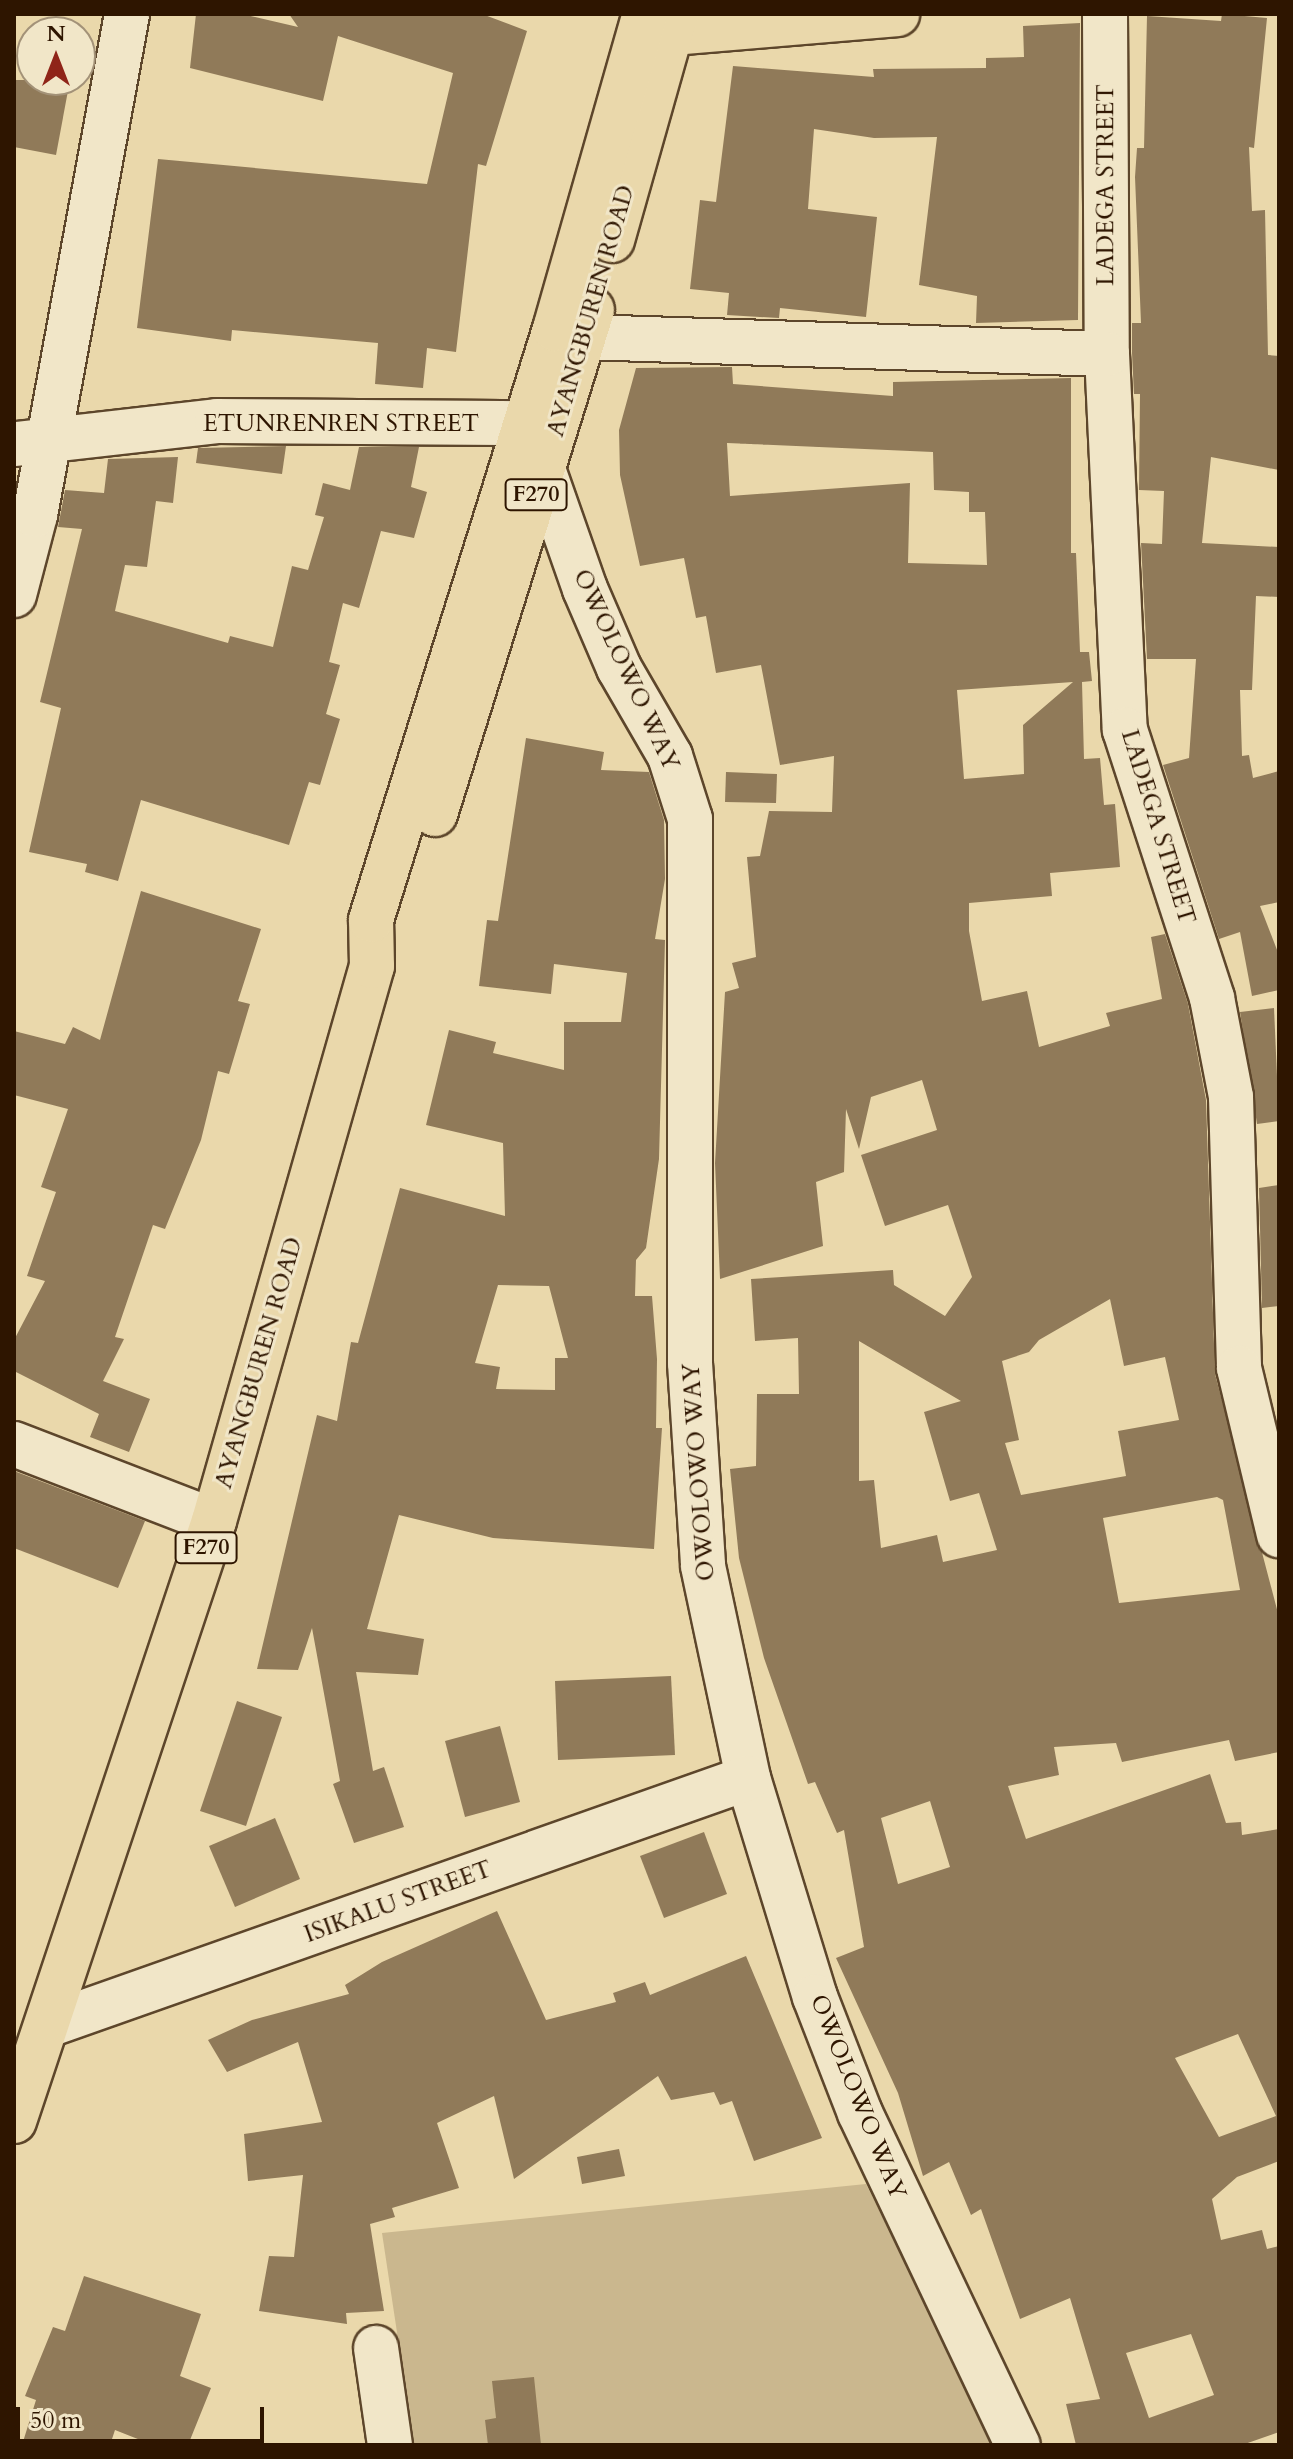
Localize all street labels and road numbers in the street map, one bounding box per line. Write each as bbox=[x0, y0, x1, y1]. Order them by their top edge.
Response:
street label: LADEGA STREET bbox=[1092, 84, 1120, 286]
street label: AYANGBUREN ROAD bbox=[541, 182, 641, 440]
street label: ETUNRENREN STREET bbox=[203, 410, 479, 438]
road number: F270 bbox=[504, 477, 568, 513]
street label: OWOLOWO WAY bbox=[567, 565, 685, 775]
street label: LADEGA STREET bbox=[1115, 726, 1201, 928]
street label: AYANGBUREN ROAD bbox=[209, 1234, 309, 1492]
street label: OWOLOWO WAY bbox=[677, 1362, 721, 1582]
road number: F270 bbox=[174, 1530, 238, 1566]
street label: ISIKALU STREET bbox=[300, 1855, 496, 1949]
street label: OWOLOWO WAY bbox=[804, 1990, 912, 2204]

